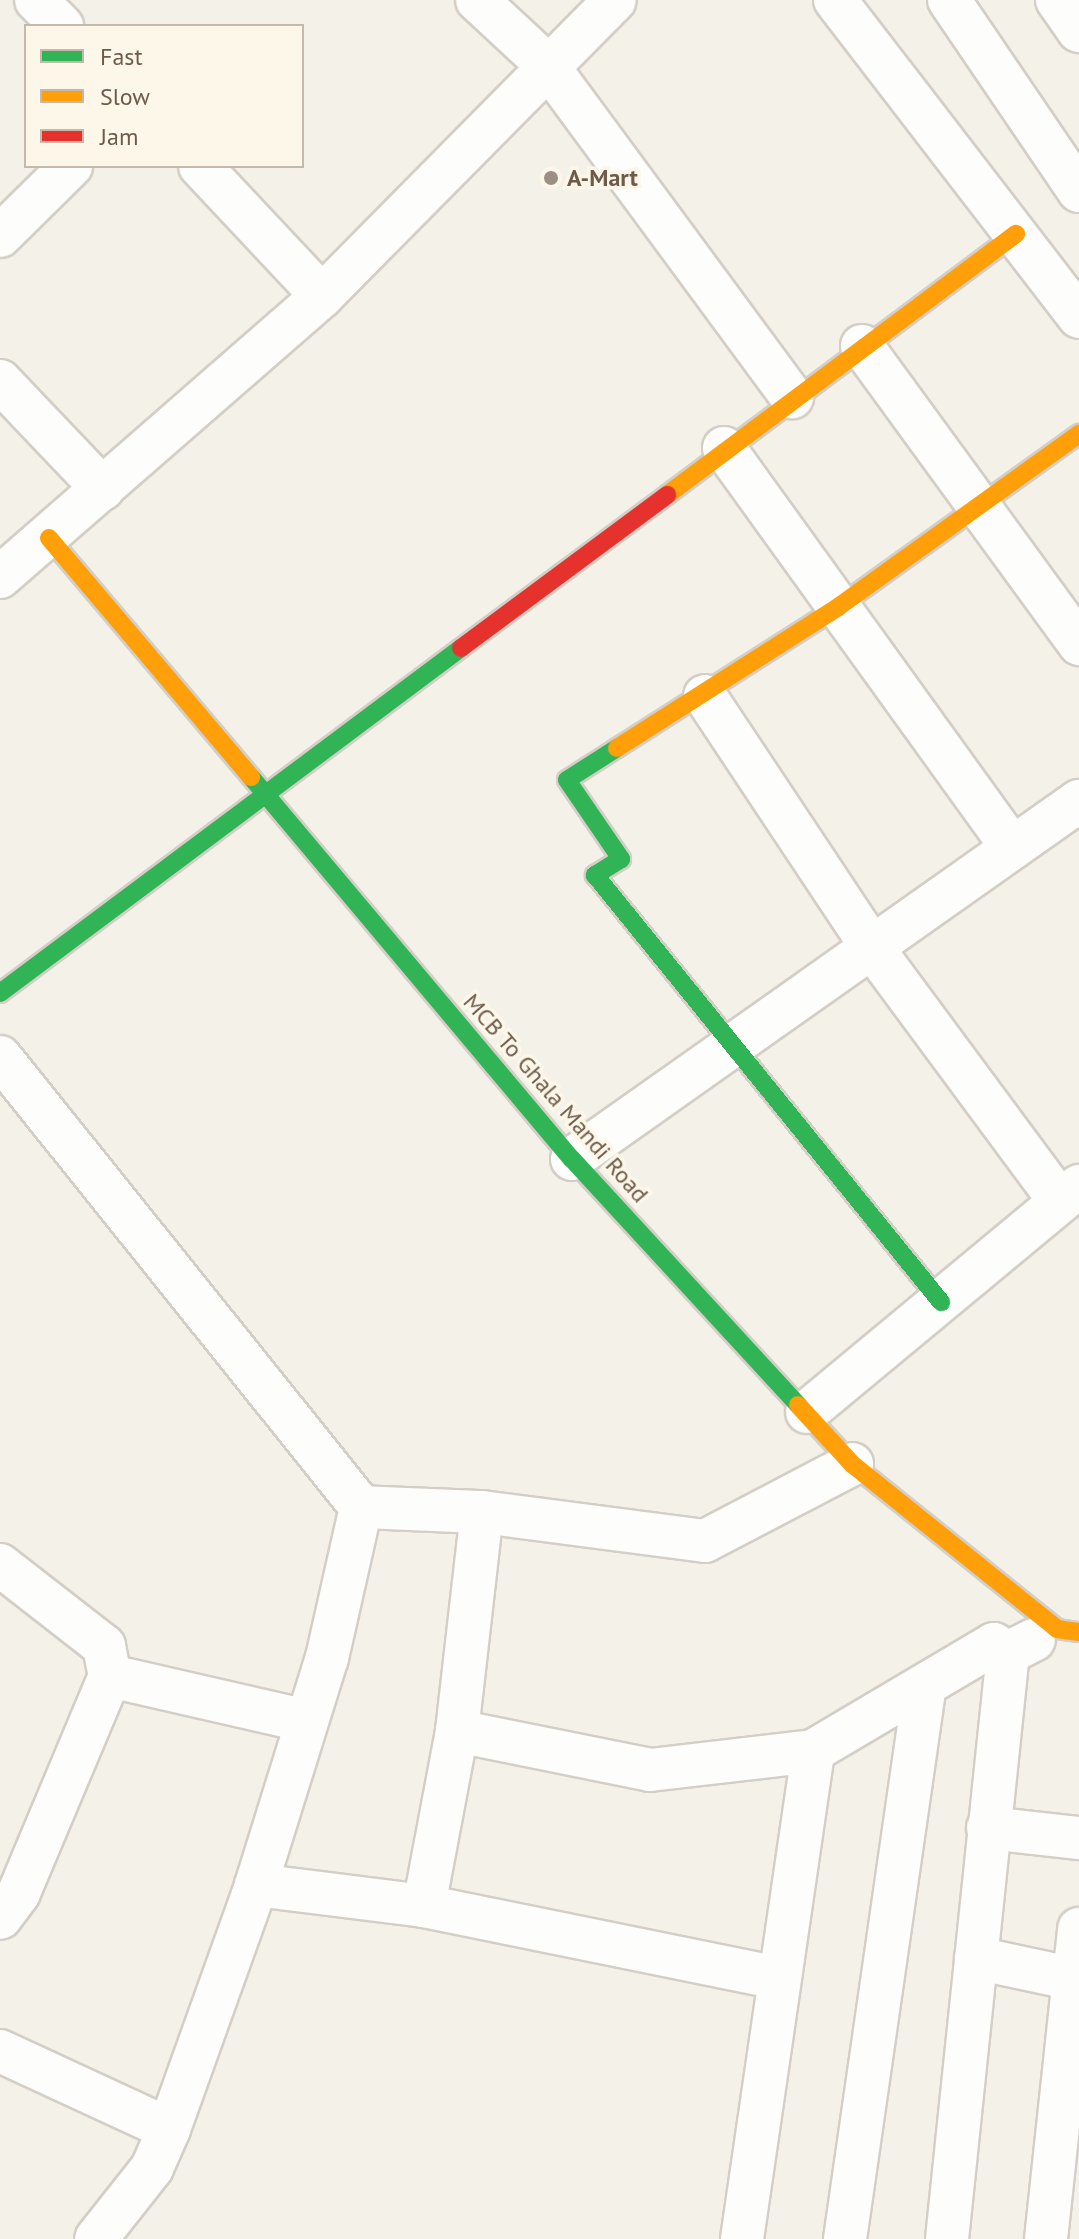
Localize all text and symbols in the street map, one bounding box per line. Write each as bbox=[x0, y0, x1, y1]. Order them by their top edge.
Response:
legend bbox=[24, 24, 304, 168]
text: Fast bbox=[100, 41, 143, 72]
text: Slow bbox=[100, 81, 150, 112]
text: Jam bbox=[100, 121, 138, 152]
place label: A-Mart bbox=[567, 164, 638, 192]
marker: A-Mart bbox=[542, 169, 560, 187]
street label: MCB To Ghala Mandi Road bbox=[457, 987, 655, 1209]

